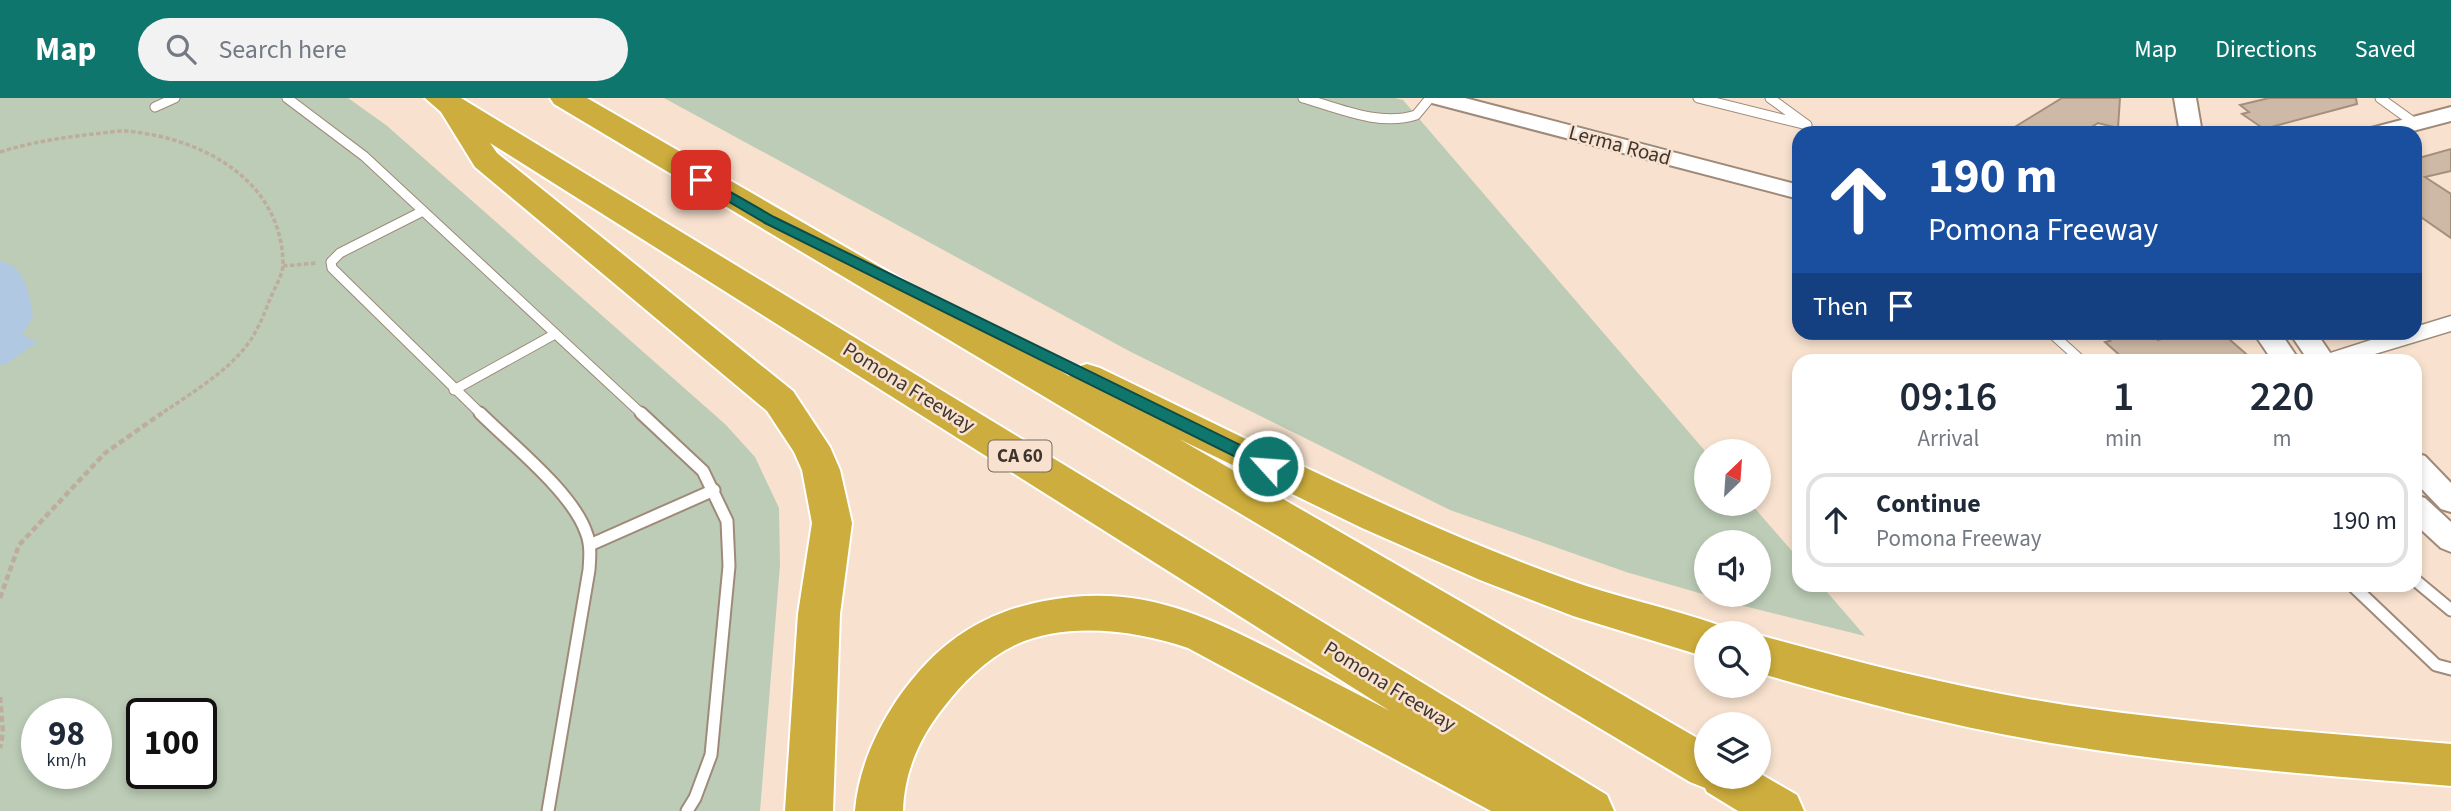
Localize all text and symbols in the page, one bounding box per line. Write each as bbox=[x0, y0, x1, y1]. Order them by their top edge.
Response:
search box bbox=[138, 18, 628, 81]
text: Map bbox=[35, 26, 96, 73]
icon: search bbox=[162, 30, 200, 68]
text: Search here bbox=[218, 31, 347, 68]
text: Map bbox=[2134, 32, 2177, 67]
text: Directions bbox=[2215, 32, 2317, 67]
text: Saved bbox=[2355, 32, 2416, 67]
street label: Lerma Road bbox=[1565, 117, 1675, 173]
text: 190 m bbox=[1928, 142, 2057, 212]
pin bbox=[671, 150, 731, 210]
icon: ahead bbox=[1813, 154, 1904, 245]
icon: arrive bbox=[682, 161, 720, 199]
text: Pomona Freeway bbox=[1928, 207, 2158, 253]
icon: arrive bbox=[1882, 287, 1920, 325]
text: Then bbox=[1813, 288, 1868, 325]
street label: Pomona Freeway bbox=[837, 334, 981, 440]
text: 09:16 bbox=[1900, 367, 1997, 427]
text: 1 bbox=[2113, 367, 2134, 427]
text: 220 bbox=[2250, 367, 2314, 427]
text: Arrival bbox=[1918, 422, 1979, 455]
text: min bbox=[2105, 422, 2142, 455]
text: m bbox=[2273, 422, 2292, 455]
position arrow bbox=[1231, 429, 1305, 503]
north arrow bbox=[1694, 439, 1771, 516]
map controls bbox=[1694, 439, 1771, 789]
road number: CA 60 bbox=[988, 440, 1052, 472]
text: Continue bbox=[1876, 485, 1981, 522]
icon: ahead bbox=[1817, 501, 1855, 539]
text: 190 m bbox=[2331, 502, 2397, 539]
text: Pomona Freeway bbox=[1876, 522, 2041, 555]
button: sound bbox=[1694, 530, 1771, 607]
button: search bbox=[1694, 621, 1771, 698]
street label: Pomona Freeway bbox=[1318, 633, 1462, 739]
speed limit sign: 100 bbox=[126, 698, 217, 789]
text: 98 bbox=[48, 709, 85, 759]
button: layers bbox=[1694, 712, 1771, 789]
text: km/h bbox=[47, 748, 86, 773]

